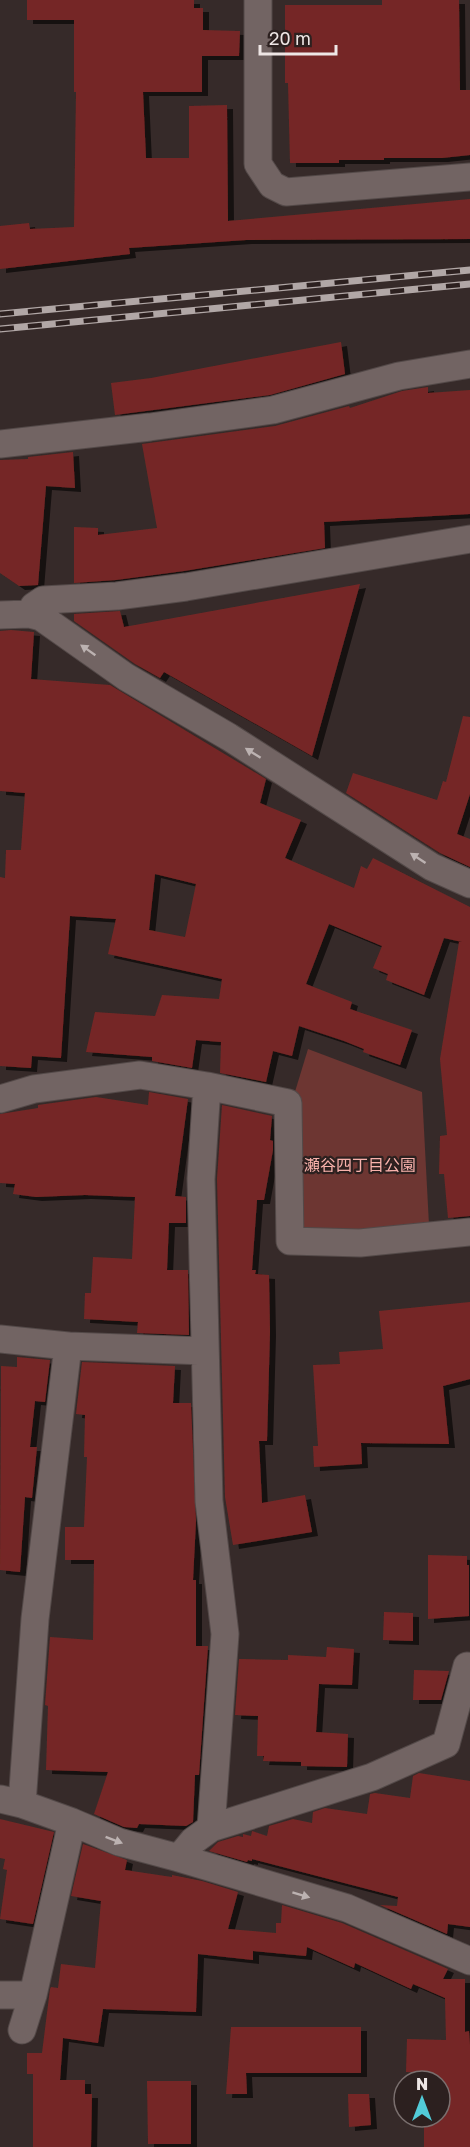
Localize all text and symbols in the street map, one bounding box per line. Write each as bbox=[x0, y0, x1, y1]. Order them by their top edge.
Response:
scale bar bbox=[260, 18, 336, 56]
text: 20 m bbox=[269, 27, 311, 49]
one-way arrow bbox=[80, 644, 96, 656]
one-way arrow bbox=[245, 747, 262, 758]
one-way arrow bbox=[410, 852, 426, 864]
park label: 瀬谷四丁目公園 bbox=[304, 1155, 416, 1175]
one-way arrow bbox=[105, 1836, 123, 1845]
one-way arrow bbox=[292, 1891, 310, 1900]
north arrow bbox=[392, 2069, 452, 2129]
text: N bbox=[416, 2074, 428, 2094]

